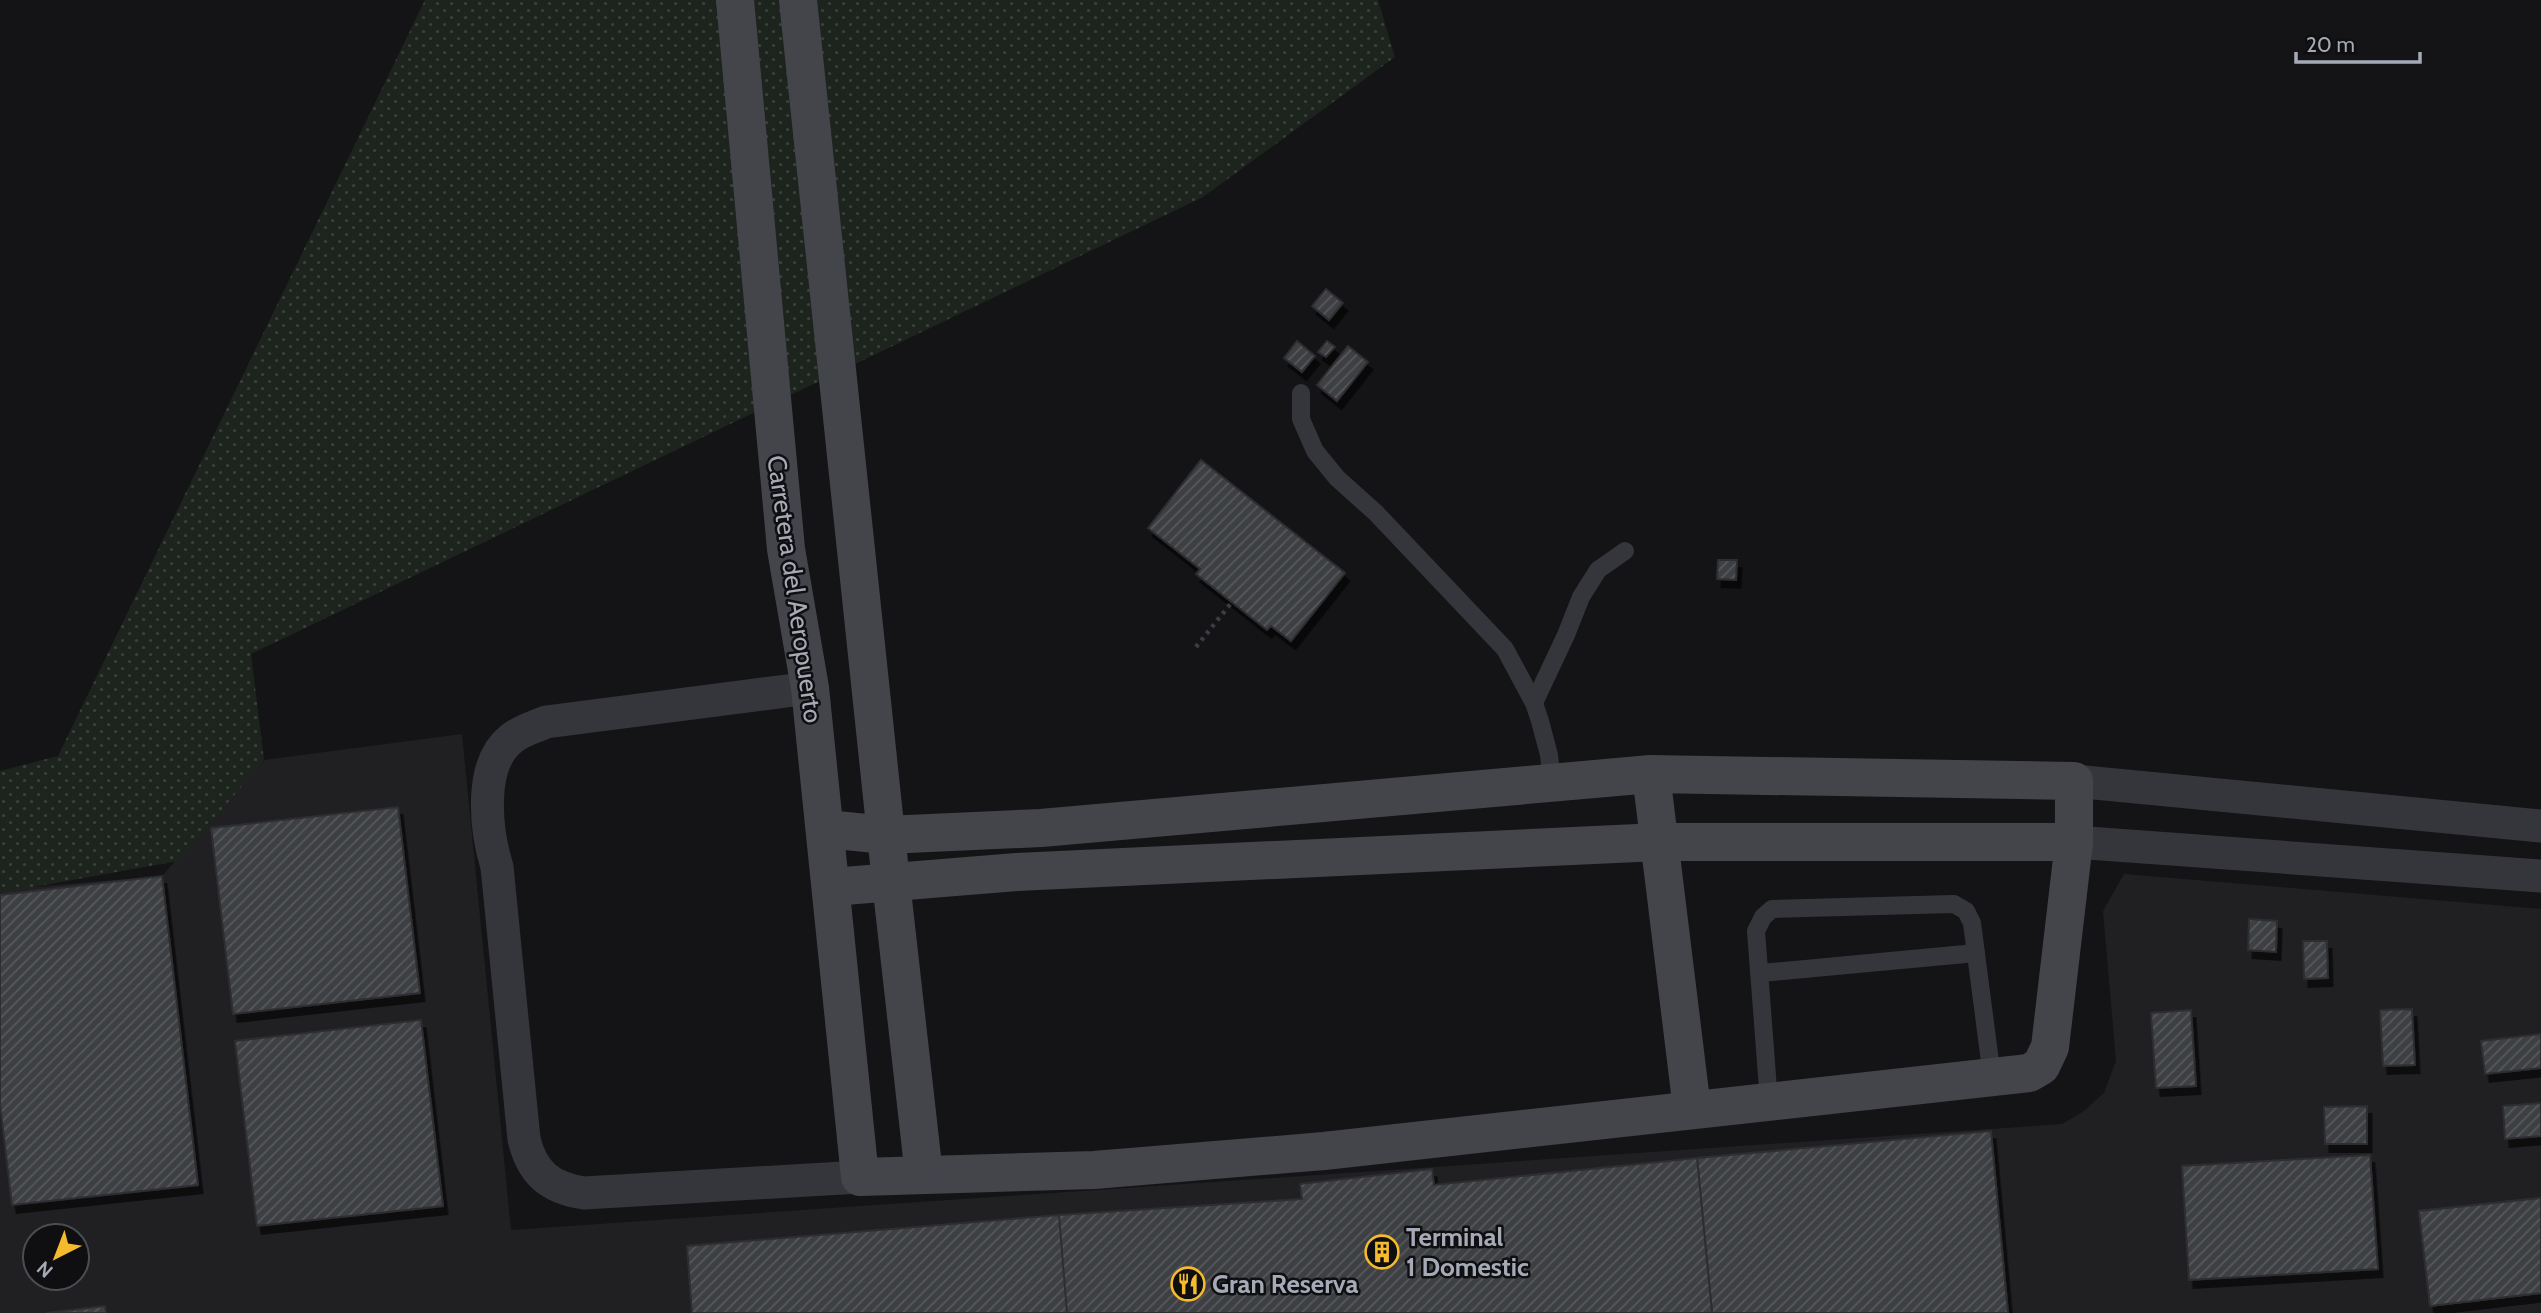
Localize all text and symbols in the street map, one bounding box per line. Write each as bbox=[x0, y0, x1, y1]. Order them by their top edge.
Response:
scale bar bbox=[2296, 21, 2420, 65]
text: 20 m bbox=[2306, 32, 2355, 57]
street label: Carretera del Aeropuerto bbox=[760, 453, 830, 725]
place label: Terminal 1 Domestic bbox=[1406, 1221, 1529, 1283]
north arrow bbox=[21, 1222, 91, 1292]
building icon: Terminal 1 Domestic bbox=[1363, 1233, 1401, 1271]
text: N bbox=[32, 1256, 58, 1282]
restaurant icon: Gran Reserva bbox=[1169, 1265, 1207, 1303]
place label: Gran Reserva bbox=[1212, 1268, 1359, 1300]

